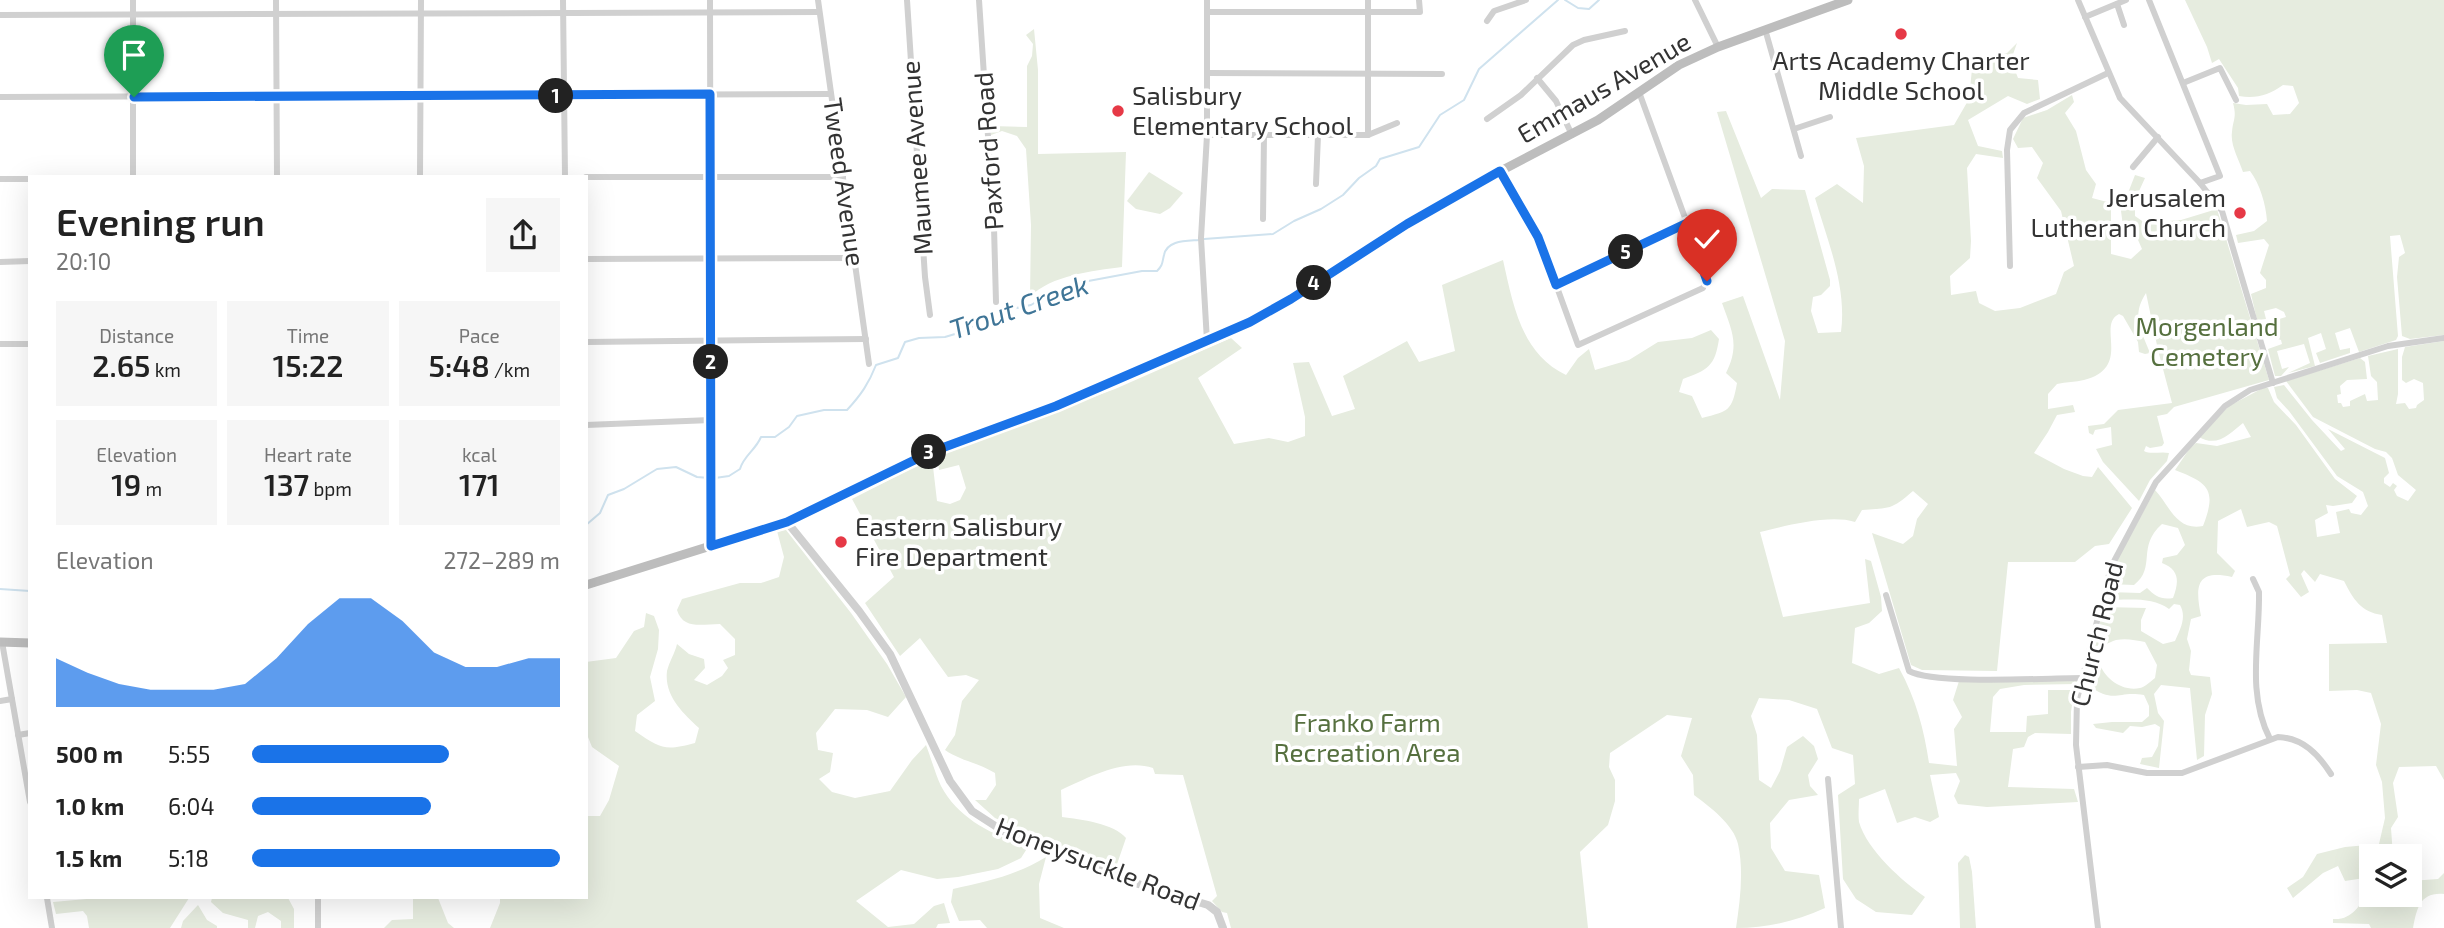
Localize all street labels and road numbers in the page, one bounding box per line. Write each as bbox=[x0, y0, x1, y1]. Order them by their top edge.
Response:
street label: Emmaus Avenue bbox=[1511, 25, 1695, 149]
street label: Maumee Avenue bbox=[893, 60, 938, 256]
street label: Paxford Road bbox=[967, 71, 1008, 231]
street label: Tweed Avenue bbox=[818, 96, 873, 268]
street label: Church Road bbox=[2063, 558, 2129, 709]
street label: Honeysuckle Road bbox=[992, 809, 1205, 916]

